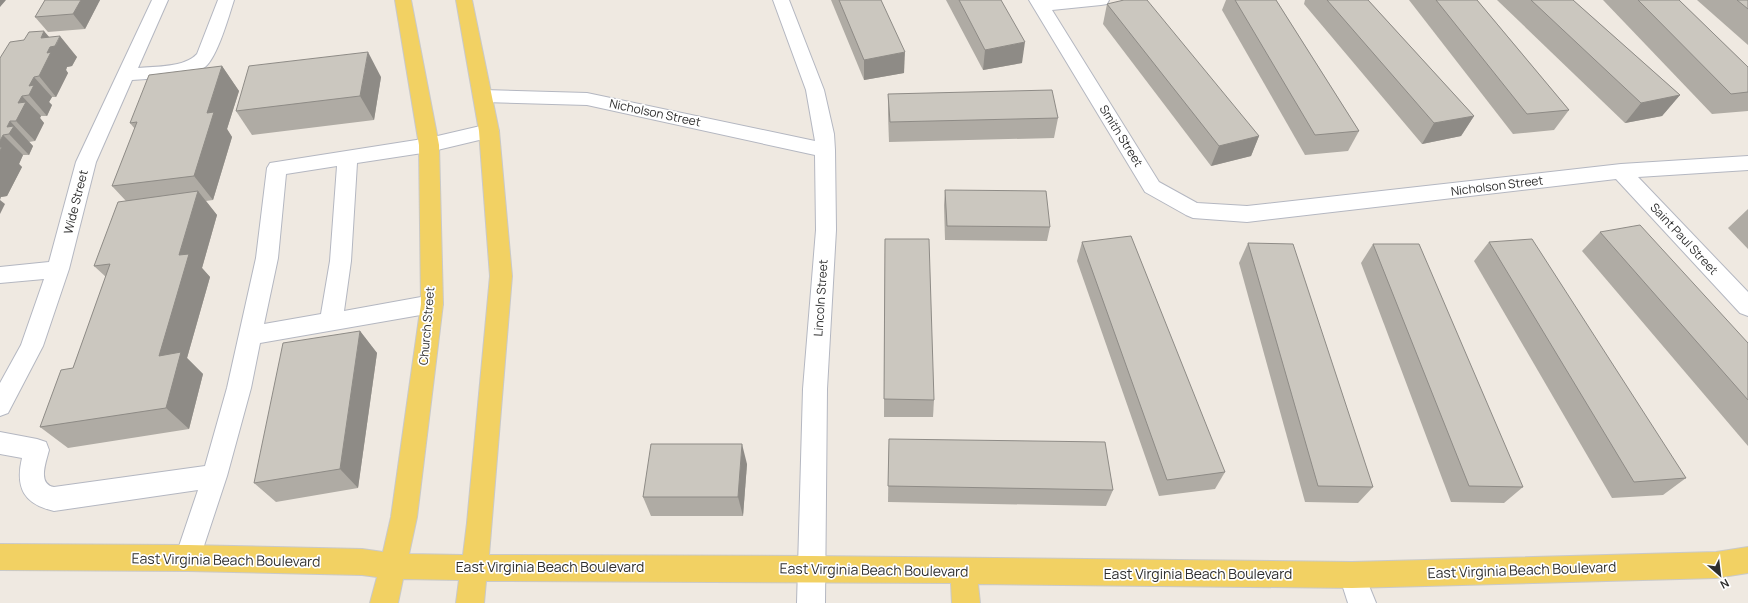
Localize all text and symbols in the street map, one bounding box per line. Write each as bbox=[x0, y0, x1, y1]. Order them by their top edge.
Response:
street label: Nicholson Street bbox=[608, 95, 702, 131]
street label: Smith Street bbox=[1096, 102, 1147, 170]
street label: Wide Street bbox=[59, 168, 92, 236]
street label: Nicholson Street bbox=[1450, 171, 1544, 200]
street label: Saint Paul Street bbox=[1647, 199, 1722, 278]
street label: Lincoln Street bbox=[809, 259, 832, 337]
street label: Church Street bbox=[415, 286, 438, 366]
street label: East Virginia Beach Boulevard bbox=[131, 548, 321, 571]
north arrow bbox=[1700, 555, 1740, 595]
street label: East Virginia Beach Boulevard bbox=[456, 557, 644, 576]
street label: East Virginia Beach Boulevard bbox=[1427, 557, 1617, 582]
street label: East Virginia Beach Boulevard bbox=[779, 558, 969, 581]
street label: East Virginia Beach Boulevard bbox=[1104, 564, 1292, 583]
text: N bbox=[1718, 576, 1732, 593]

